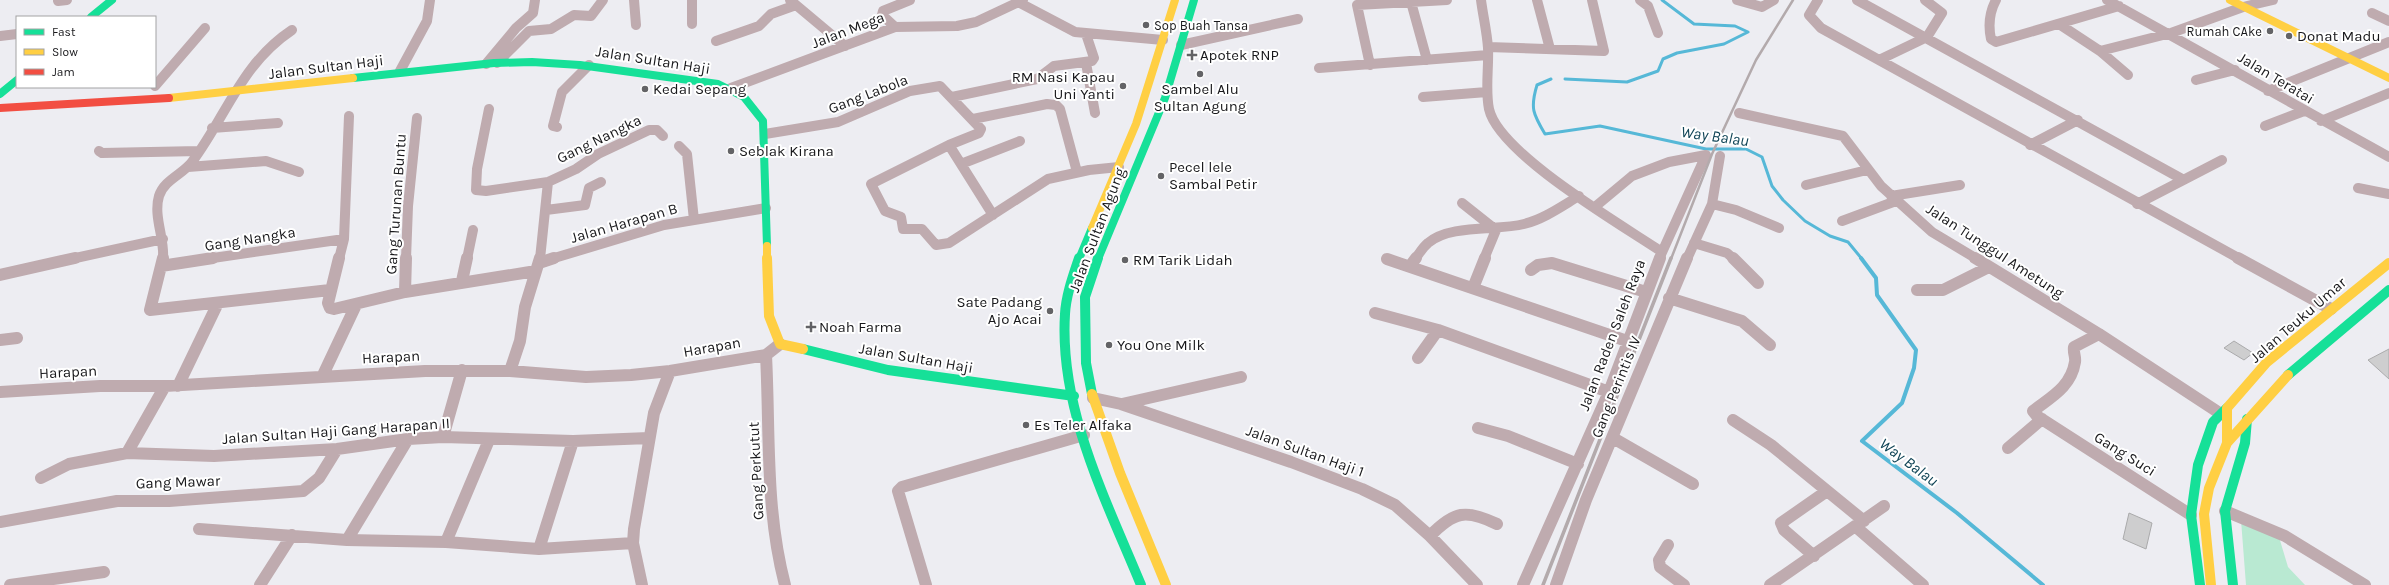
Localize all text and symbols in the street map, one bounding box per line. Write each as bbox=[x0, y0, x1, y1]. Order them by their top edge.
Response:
street label: Jalan Mega bbox=[809, 8, 887, 52]
legend bbox=[16, 16, 156, 88]
place label: Sop Buah Tansa bbox=[1154, 18, 1248, 33]
marker: Sop Buah Tansa bbox=[1141, 20, 1151, 30]
place label: Rumah CAke bbox=[2186, 24, 2262, 39]
text: Fast bbox=[52, 25, 76, 39]
marker: Rumah CAke bbox=[2265, 26, 2275, 36]
place label: Donat Madu bbox=[2297, 27, 2381, 45]
marker: Donat Madu bbox=[2284, 31, 2294, 41]
street label: Jalan Sultan Haji bbox=[594, 42, 712, 78]
text: Slow bbox=[52, 45, 78, 59]
place label: Apotek RNP bbox=[1200, 46, 1279, 64]
street label: Jalan Teratai bbox=[2235, 48, 2317, 108]
marker: Apotek RNP bbox=[1187, 50, 1197, 60]
street label: Jalan Sultan Haji bbox=[267, 51, 385, 83]
text: Jam bbox=[52, 65, 75, 79]
place label: RM Nasi Kapau Uni Yanti bbox=[1012, 68, 1115, 103]
marker: Sambel Alu Sultan Agung bbox=[1195, 69, 1205, 79]
street label: Gang Labola bbox=[826, 71, 910, 117]
place label: Kedai Sepang bbox=[653, 80, 747, 98]
place label: Sambel Alu Sultan Agung bbox=[1154, 80, 1247, 115]
marker: RM Nasi Kapau Uni Yanti bbox=[1118, 81, 1128, 91]
marker: Kedai Sepang bbox=[640, 84, 650, 94]
street label: Gang Nangka bbox=[554, 111, 644, 167]
water label: Way Balau bbox=[1680, 122, 1750, 150]
street label: Gang Turunan Buntu bbox=[382, 133, 410, 275]
place label: Seblak Kirana bbox=[739, 142, 834, 160]
marker: Seblak Kirana bbox=[726, 146, 736, 156]
place label: Pecel lele Sambal Petir bbox=[1169, 158, 1257, 193]
street label: Jalan Sultan Agung bbox=[1065, 165, 1129, 295]
marker: Pecel lele Sambal Petir bbox=[1156, 171, 1166, 181]
street label: Jalan Harapan B bbox=[568, 199, 680, 247]
street label: Jalan Tunggul Ametung bbox=[1923, 200, 2068, 303]
street label: Gang Nangka bbox=[203, 223, 297, 255]
place label: RM Tarik Lidah bbox=[1133, 251, 1233, 269]
marker: RM Tarik Lidah bbox=[1120, 255, 1130, 265]
street label: Jalan Raden Saleh Raya bbox=[1575, 257, 1649, 413]
street label: Jalan Teuku Umar bbox=[2246, 273, 2350, 367]
place label: Sate Padang Ajo Acai bbox=[957, 293, 1043, 328]
marker: Sate Padang Ajo Acai bbox=[1045, 306, 1055, 316]
place label: Noah Farma bbox=[819, 318, 902, 336]
marker: Noah Farma bbox=[806, 322, 816, 332]
street label: Harapan bbox=[682, 333, 742, 361]
street label: Gang Perintis IV bbox=[1587, 333, 1645, 441]
place label: You One Milk bbox=[1117, 336, 1205, 354]
street label: Jalan Sultan Haji bbox=[857, 339, 975, 377]
marker: You One Milk bbox=[1104, 340, 1114, 350]
street label: Harapan bbox=[362, 346, 420, 368]
street label: Harapan bbox=[39, 361, 97, 383]
street label: Jalan Sultan Haji Gang Harapan II bbox=[222, 414, 450, 448]
place label: Es Teler Alfaka bbox=[1034, 416, 1132, 434]
marker: Es Teler Alfaka bbox=[1021, 420, 1031, 430]
street label: Gang Perkutut bbox=[744, 421, 768, 521]
street label: Jalan Sultan Haji 1 bbox=[1244, 421, 1366, 481]
street label: Gang Suci bbox=[2091, 428, 2159, 480]
water label: Way Balau bbox=[1876, 434, 1942, 490]
street label: Gang Mawar bbox=[135, 472, 221, 492]

